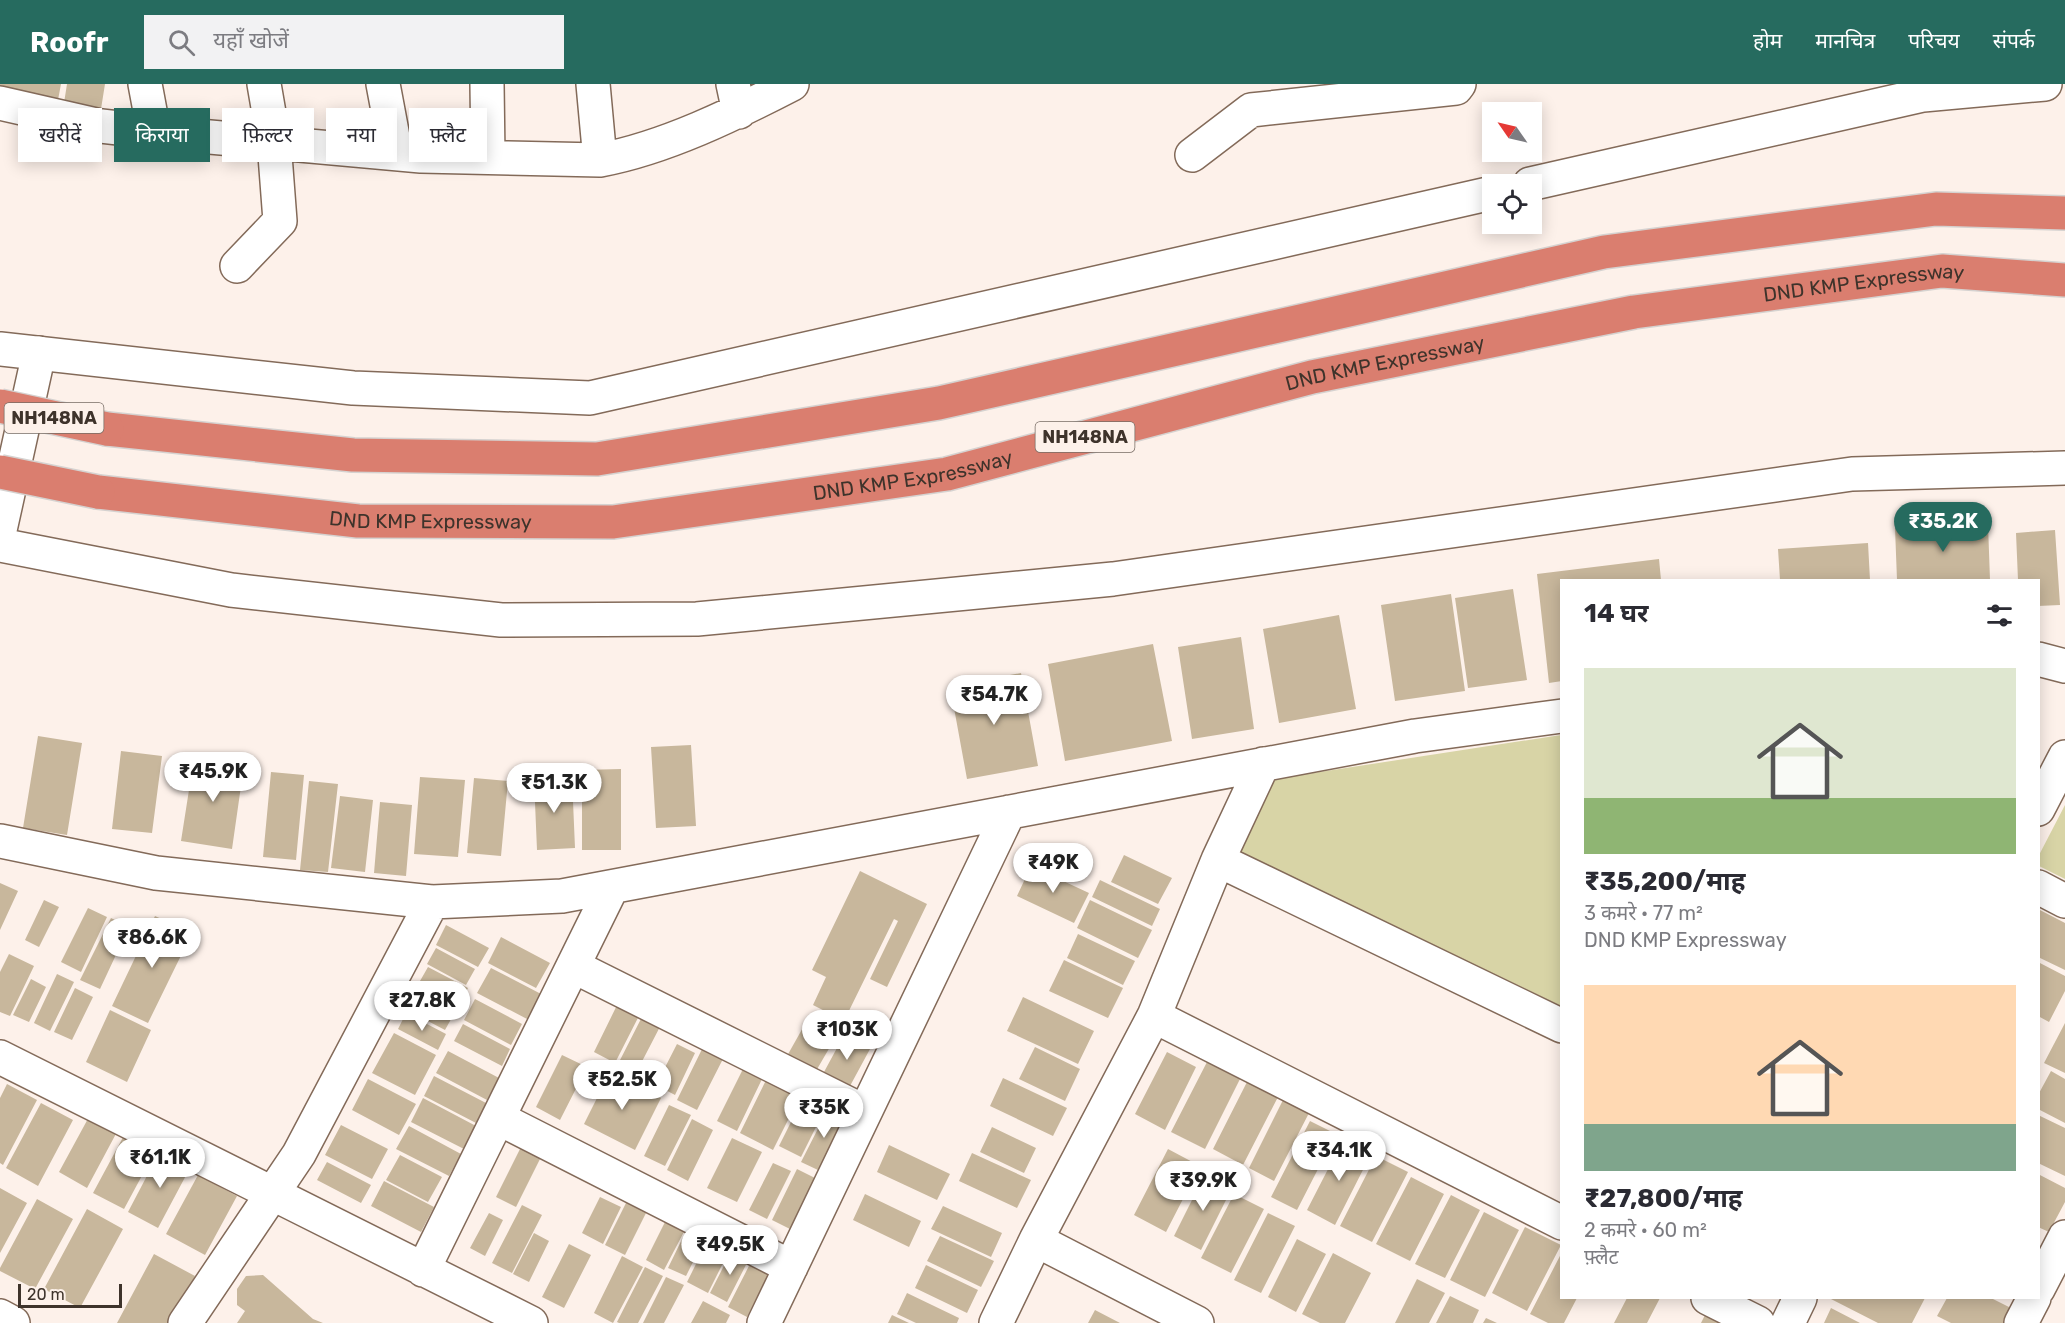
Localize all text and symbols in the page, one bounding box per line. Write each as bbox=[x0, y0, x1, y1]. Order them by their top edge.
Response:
search box bbox=[144, 15, 564, 69]
text: Roofr bbox=[30, 26, 108, 59]
icon: search bbox=[165, 26, 198, 59]
text: यहाँ खोजें bbox=[213, 27, 289, 54]
text: होम bbox=[1753, 28, 1782, 53]
text: मानचित्र bbox=[1815, 28, 1875, 53]
text: परिचय bbox=[1908, 28, 1960, 53]
text: संपर्क bbox=[1993, 28, 2035, 53]
north arrow bbox=[1482, 102, 1542, 162]
map controls bbox=[1482, 102, 1542, 234]
chip: खरीदें bbox=[18, 108, 102, 162]
chip: किराया bbox=[114, 108, 210, 162]
chip: फ़िल्टर bbox=[222, 108, 314, 162]
chip: नया bbox=[326, 108, 397, 162]
chip: फ़्लैट bbox=[409, 108, 487, 162]
button: locate bbox=[1482, 174, 1542, 234]
street label: DND KMP Expressway bbox=[1762, 259, 1965, 307]
street label: DND KMP Expressway bbox=[1283, 330, 1487, 396]
road number: NH148NA bbox=[4, 403, 104, 433]
road number: NH148NA bbox=[1036, 422, 1134, 452]
street label: DND KMP Expressway bbox=[811, 445, 1015, 505]
pin: ₹35.2K bbox=[1894, 502, 1992, 553]
street label: DND KMP Expressway bbox=[328, 506, 532, 534]
text: ₹35.2K bbox=[1908, 509, 1978, 533]
text: 14 घर bbox=[1584, 598, 1649, 629]
icon: filters bbox=[1983, 599, 2016, 632]
pin: ₹54.7K bbox=[945, 675, 1043, 726]
text: ₹54.7K bbox=[960, 682, 1028, 706]
icon: home bbox=[1746, 707, 1854, 815]
pin: ₹45.9K bbox=[164, 752, 262, 803]
text: ₹45.9K bbox=[178, 759, 248, 783]
pin: ₹51.3K bbox=[505, 763, 603, 814]
text: ₹51.3K bbox=[521, 770, 587, 794]
pin: ₹49K bbox=[1017, 843, 1089, 894]
text: ₹49K bbox=[1027, 850, 1079, 874]
text: ₹35,200/माह bbox=[1584, 866, 1745, 897]
text: 3 कमरे · 77 m² bbox=[1584, 901, 1703, 925]
pin: ₹86.6K bbox=[103, 918, 201, 969]
text: ₹86.6K bbox=[117, 925, 187, 949]
text: DND KMP Expressway bbox=[1584, 928, 1787, 952]
pin: ₹27.8K bbox=[373, 981, 471, 1032]
text: ₹27.8K bbox=[388, 988, 456, 1012]
pin: ₹103K bbox=[805, 1010, 889, 1061]
text: ₹103K bbox=[816, 1017, 878, 1041]
icon: home bbox=[1746, 1024, 1854, 1132]
pin: ₹52.5K bbox=[573, 1060, 671, 1111]
text: ₹52.5K bbox=[587, 1067, 657, 1091]
pin: ₹35K bbox=[788, 1088, 860, 1139]
text: ₹35K bbox=[798, 1095, 850, 1119]
pin: ₹34.1K bbox=[1290, 1131, 1388, 1182]
pin: ₹61.1K bbox=[111, 1138, 209, 1189]
text: ₹34.1K bbox=[1306, 1138, 1372, 1162]
text: ₹61.1K bbox=[129, 1145, 191, 1169]
pin: ₹39.9K bbox=[1154, 1161, 1252, 1212]
text: ₹39.9K bbox=[1169, 1168, 1237, 1192]
text: ₹27,800/माह bbox=[1584, 1183, 1743, 1214]
text: 2 कमरे · 60 m² bbox=[1584, 1218, 1707, 1242]
pin: ₹49.5K bbox=[681, 1225, 779, 1276]
text: ₹49.5K bbox=[695, 1232, 765, 1256]
text: फ़्लैट bbox=[1584, 1245, 1619, 1269]
scale bar bbox=[18, 1281, 122, 1308]
text: 20 m bbox=[27, 1285, 65, 1304]

